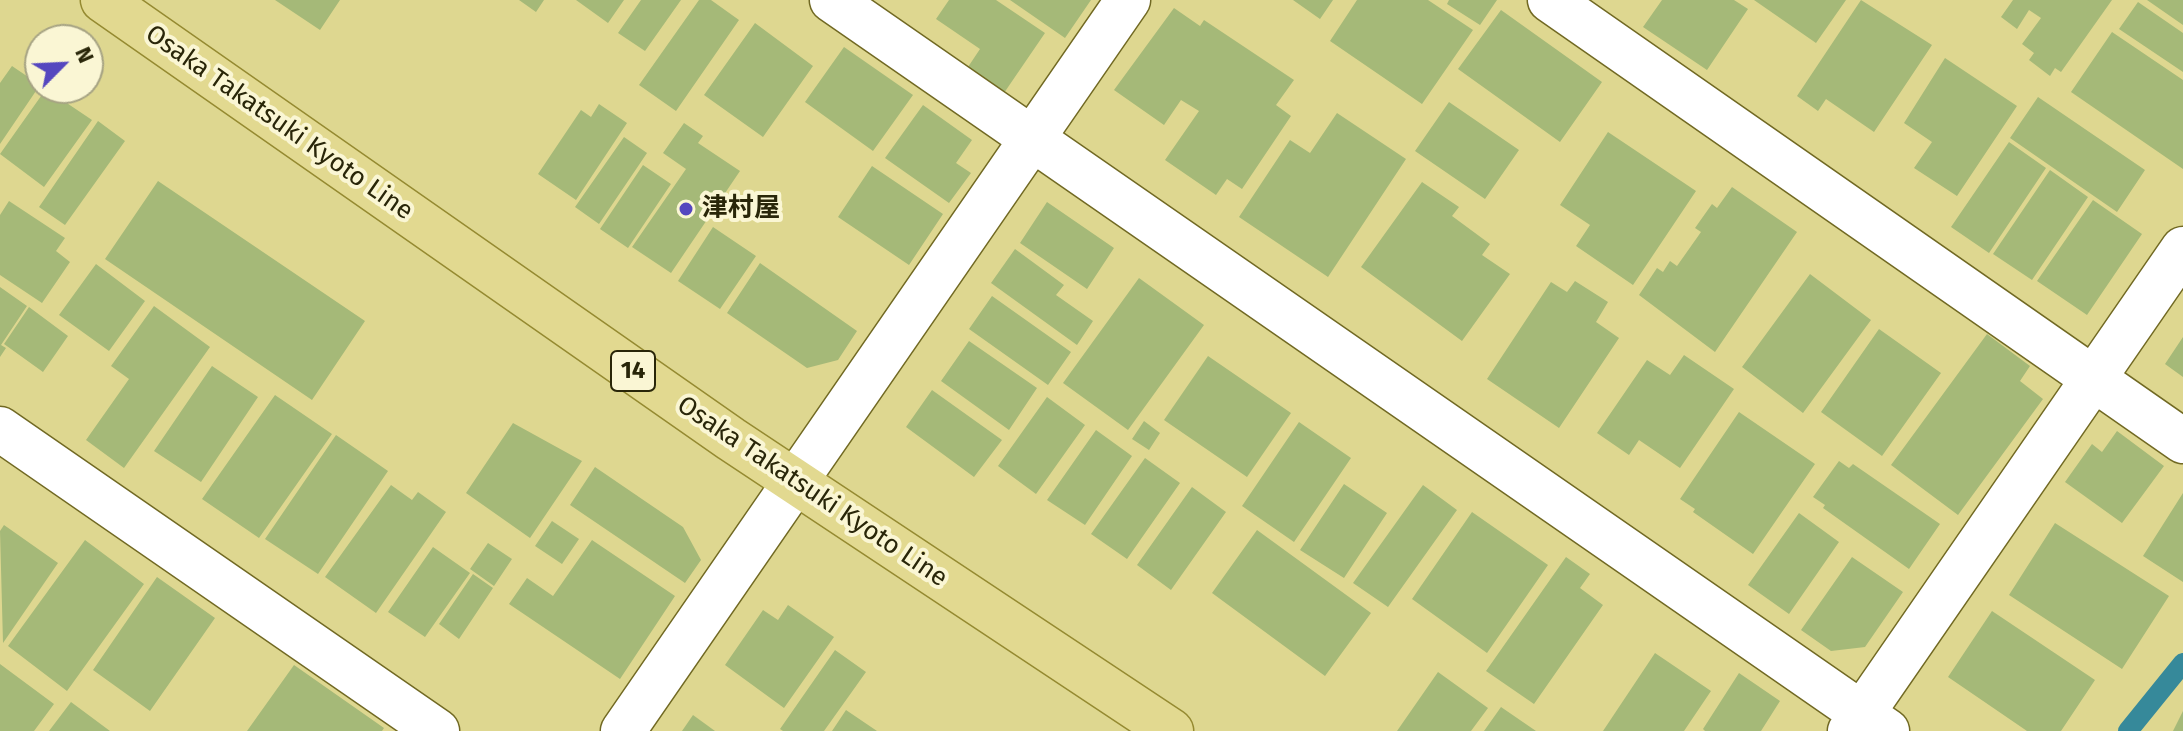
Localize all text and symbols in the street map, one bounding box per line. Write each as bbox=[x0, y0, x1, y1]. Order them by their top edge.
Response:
street label: Osaka Takatsuki Kyoto Line bbox=[139, 19, 419, 227]
north arrow bbox=[24, 24, 104, 104]
text: N bbox=[69, 43, 100, 67]
place label: 津村屋 bbox=[702, 193, 780, 225]
marker: 津村屋 bbox=[677, 200, 695, 218]
road number: 14 bbox=[611, 351, 655, 391]
street label: Osaka Takatsuki Kyoto Line bbox=[671, 390, 953, 594]

